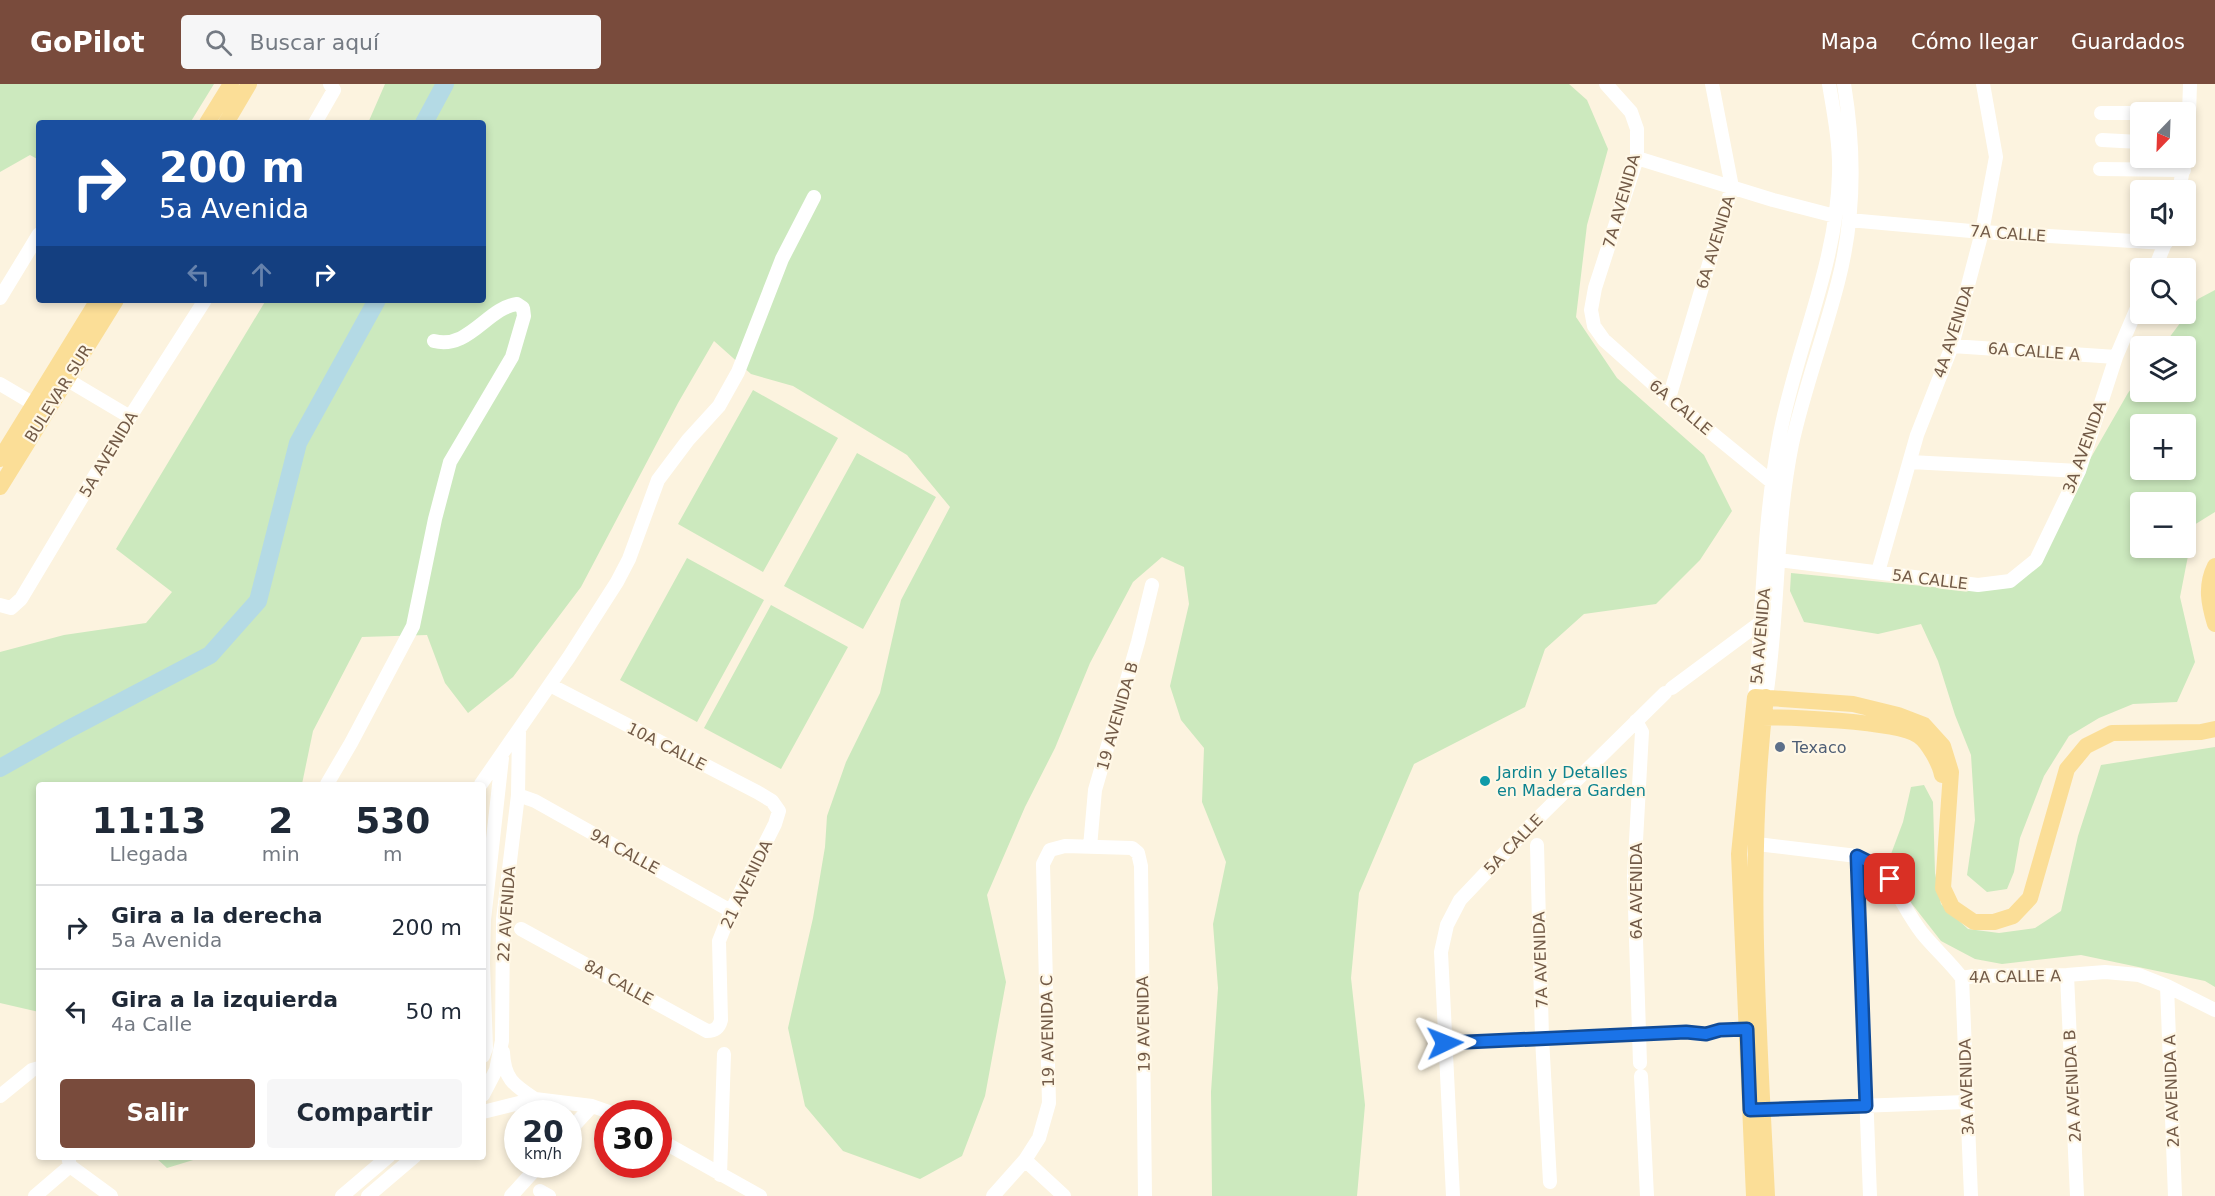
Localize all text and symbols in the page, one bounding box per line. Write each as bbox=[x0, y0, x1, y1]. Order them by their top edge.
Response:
search box bbox=[181, 15, 601, 69]
text: GoPilot bbox=[30, 26, 145, 59]
icon: search bbox=[202, 26, 235, 59]
text: Buscar aquí bbox=[250, 30, 379, 55]
text: Mapa bbox=[1821, 30, 1878, 54]
text: Cómo llegar bbox=[1911, 30, 2038, 54]
text: Guardados bbox=[2071, 30, 2185, 54]
north arrow bbox=[2130, 102, 2196, 168]
map controls bbox=[2130, 102, 2196, 558]
text: 200 m bbox=[159, 143, 305, 192]
icon: right bbox=[60, 144, 138, 222]
street label: 7A AVENIDA bbox=[1599, 152, 1644, 250]
button: sound bbox=[2130, 180, 2196, 246]
text: 5a Avenida bbox=[159, 193, 309, 224]
street label: 6A AVENIDA bbox=[1692, 193, 1739, 291]
street label: 7A CALLE bbox=[1969, 221, 2047, 246]
icon: left bbox=[182, 258, 215, 291]
icon: ahead bbox=[245, 258, 278, 291]
icon: right bbox=[308, 258, 341, 291]
button: search bbox=[2130, 258, 2196, 324]
street label: 4A AVENIDA bbox=[1929, 282, 1977, 380]
button: layers bbox=[2130, 336, 2196, 402]
street label: 6A CALLE A bbox=[1987, 339, 2081, 364]
street label: BULEVAR SUR bbox=[21, 341, 96, 446]
street label: 6A CALLE bbox=[1645, 376, 1716, 439]
street label: 3A AVENIDA bbox=[2059, 398, 2110, 496]
street label: 5A AVENIDA bbox=[75, 408, 142, 501]
button: + bbox=[2130, 414, 2196, 480]
button: − bbox=[2130, 492, 2196, 558]
street label: 5A CALLE bbox=[1891, 565, 1969, 594]
street label: 5A AVENIDA bbox=[1747, 587, 1774, 685]
street label: 19 AVENIDA B bbox=[1093, 660, 1142, 773]
street label: 10A CALLE bbox=[624, 718, 710, 775]
place label: Texaco bbox=[1791, 738, 1846, 757]
marker: Texaco bbox=[1773, 740, 1787, 754]
place label: Jardin y Detalles en Madera Garden bbox=[1496, 763, 1646, 800]
marker: Jardin y Detalles en Madera Garden bbox=[1478, 774, 1492, 788]
text: 11:13 bbox=[92, 800, 206, 841]
text: 2 bbox=[268, 800, 293, 841]
text: 530 bbox=[355, 800, 430, 841]
street label: 5A CALLE bbox=[1480, 810, 1547, 878]
street label: 9A CALLE bbox=[587, 825, 663, 878]
street label: 21 AVENIDA bbox=[717, 837, 776, 932]
text: Llegada bbox=[109, 842, 188, 866]
text: min bbox=[262, 842, 300, 866]
text: m bbox=[383, 842, 403, 866]
street label: 6A AVENIDA bbox=[1627, 843, 1646, 939]
pin bbox=[1864, 853, 1915, 904]
icon: arrive bbox=[1873, 862, 1906, 895]
street label: 22 AVENIDA bbox=[494, 865, 519, 963]
text: Gira a la derecha bbox=[111, 903, 323, 928]
icon: right bbox=[60, 911, 93, 944]
street label: 7A AVENIDA bbox=[1529, 911, 1552, 1009]
text: 200 m bbox=[392, 915, 462, 940]
text: 5a Avenida bbox=[111, 928, 222, 952]
street label: 8A CALLE bbox=[581, 956, 657, 1009]
street label: 4A CALLE A bbox=[1969, 966, 2061, 987]
street label: 19 AVENIDA C bbox=[1037, 975, 1058, 1087]
street label: 19 AVENIDA bbox=[1133, 976, 1154, 1072]
text: Gira a la izquierda bbox=[111, 987, 338, 1012]
icon: left bbox=[60, 995, 93, 1028]
text: 50 m bbox=[406, 999, 462, 1024]
position arrow bbox=[1413, 1011, 1477, 1075]
text: 4a Calle bbox=[111, 1012, 192, 1036]
street label: 2A AVENIDA B bbox=[2060, 1029, 2085, 1143]
street label: 2A AVENIDA A bbox=[2160, 1034, 2183, 1148]
street label: 3A AVENIDA bbox=[1955, 1038, 1978, 1136]
button: Salir bbox=[60, 1079, 255, 1148]
button: Compartir bbox=[267, 1079, 462, 1148]
speed limit sign: 30 bbox=[594, 1100, 672, 1178]
text: 20 bbox=[522, 1114, 564, 1149]
text: km/h bbox=[524, 1145, 562, 1163]

